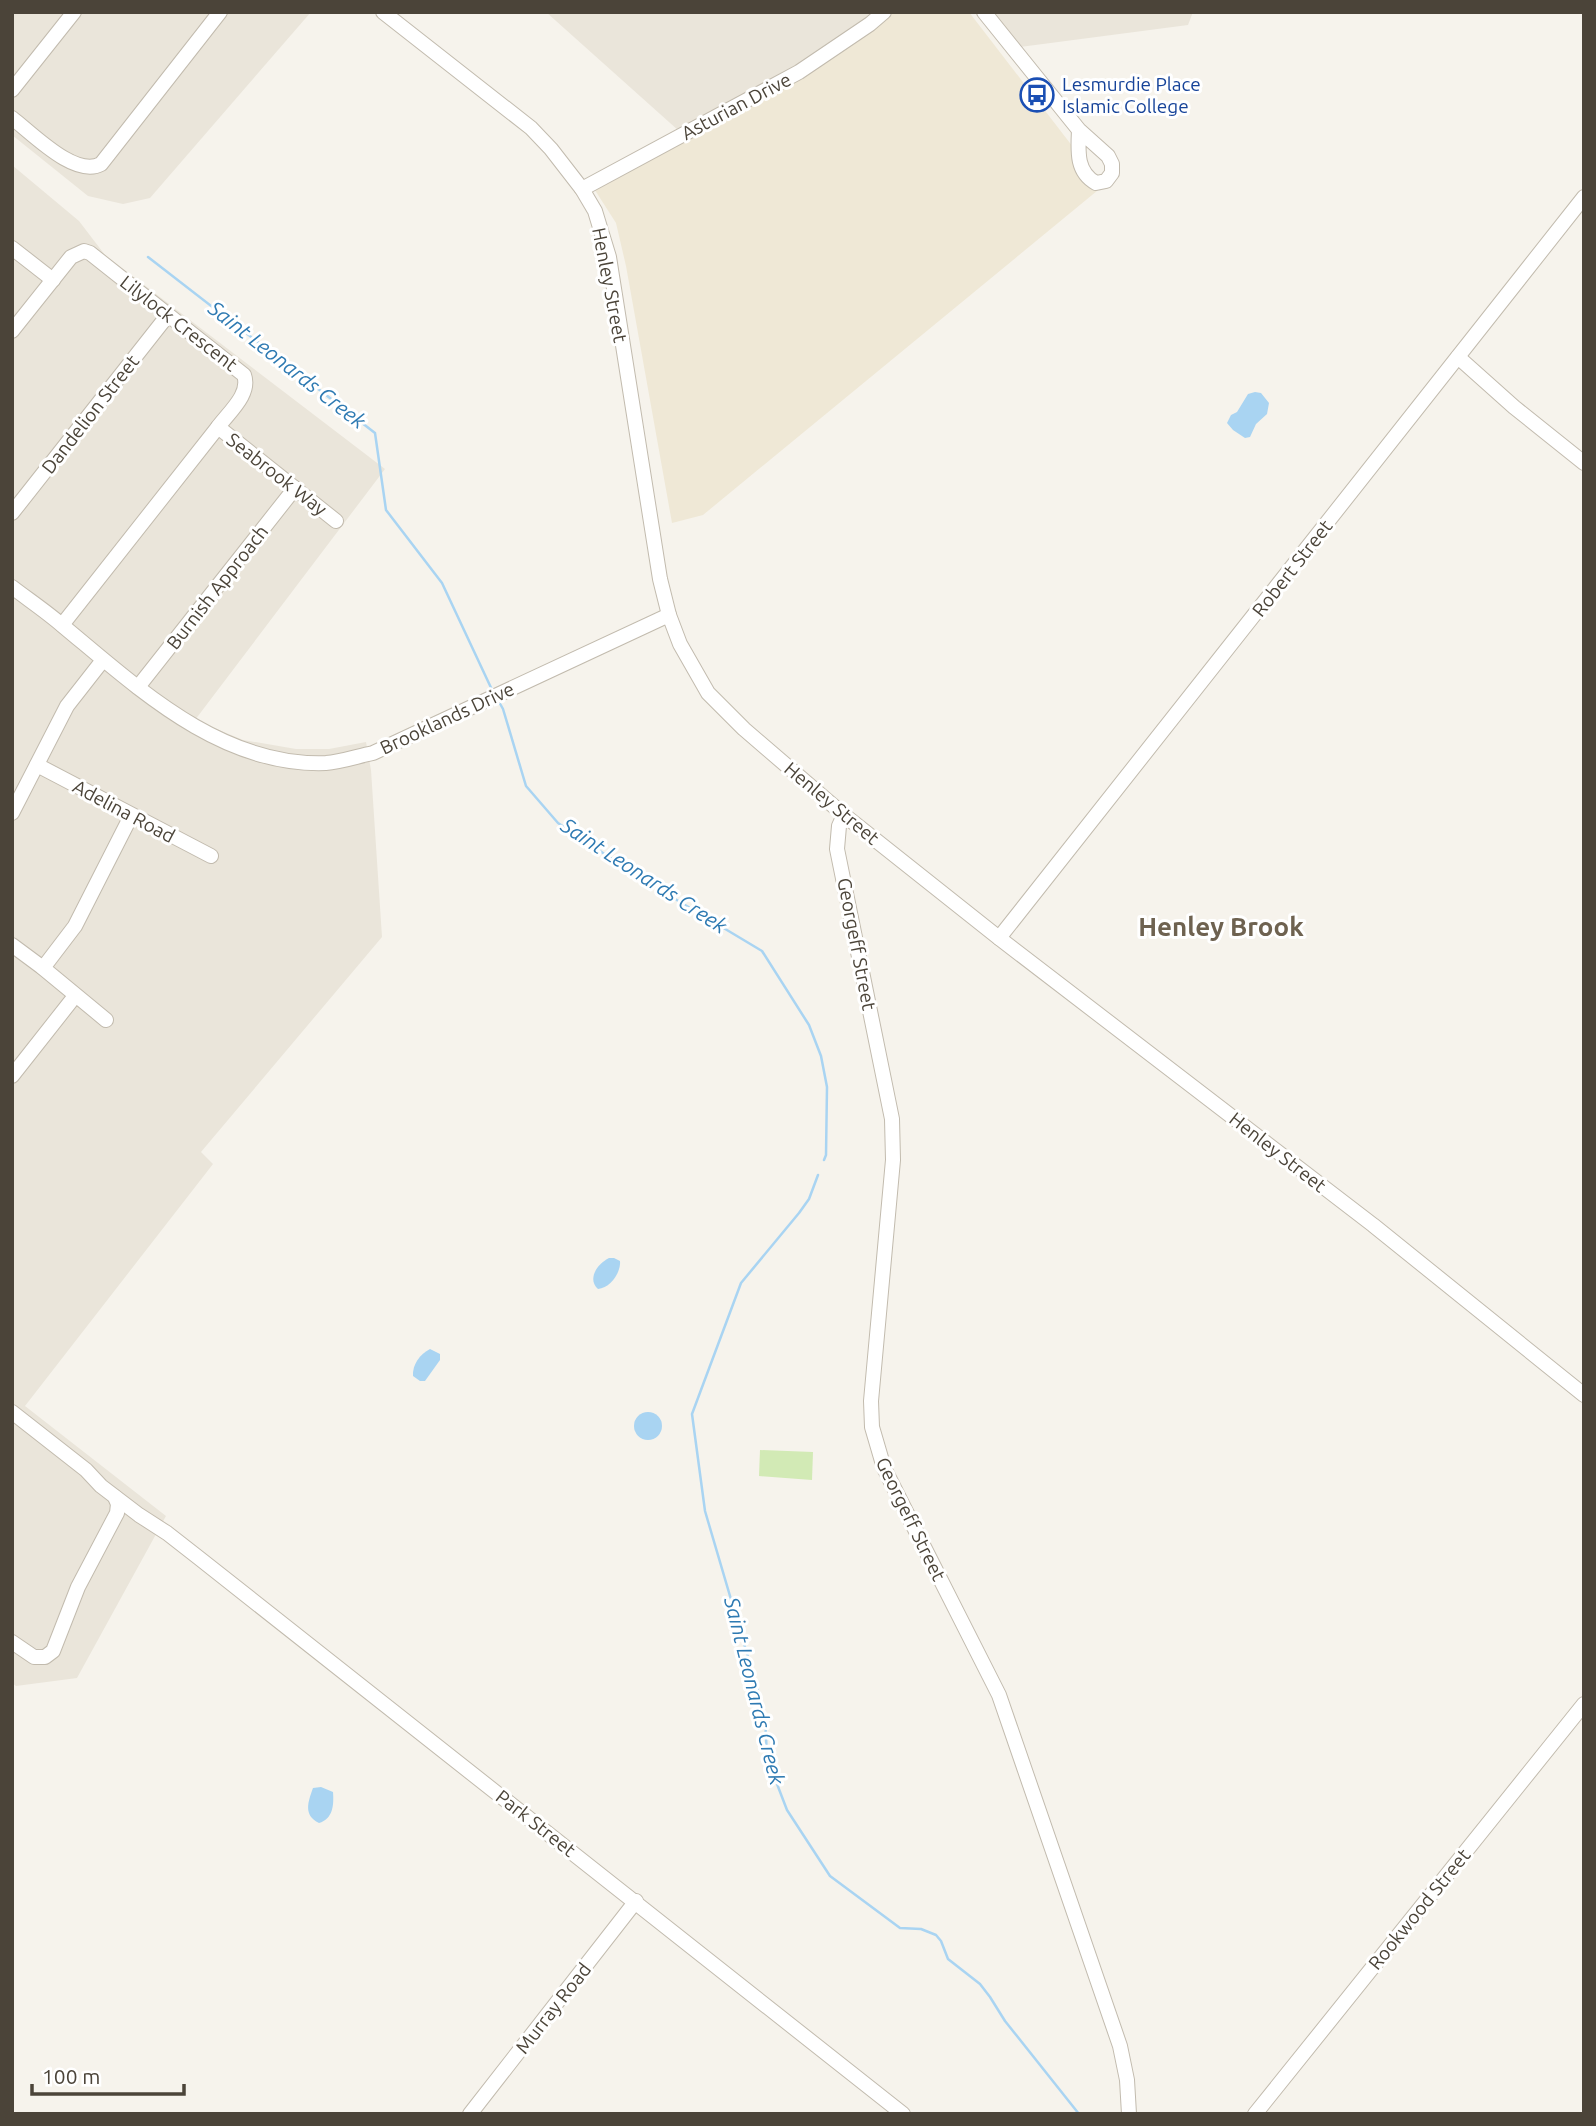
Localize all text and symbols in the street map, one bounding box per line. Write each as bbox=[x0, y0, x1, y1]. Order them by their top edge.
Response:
street label: Asturian Drive bbox=[677, 68, 795, 144]
place label: Lesmurdie Place Islamic College bbox=[1062, 73, 1201, 117]
bus stop icon: Lesmurdie Place Islamic College bbox=[1018, 76, 1056, 114]
street label: Henley Street bbox=[588, 226, 632, 345]
street label: Lilylock Crescent bbox=[116, 270, 242, 376]
water label: Saint Leonards Creek bbox=[203, 295, 371, 433]
street label: Dandelion Street bbox=[37, 350, 144, 478]
street label: Seabrook Way bbox=[223, 428, 331, 520]
street label: Robert Street bbox=[1247, 515, 1337, 621]
street label: Burnish Approach bbox=[162, 521, 272, 653]
street label: Brooklands Drive bbox=[376, 677, 518, 759]
street label: Henley Street bbox=[780, 757, 884, 849]
street label: Adelina Road bbox=[69, 775, 179, 847]
water label: Saint Leonards Creek bbox=[556, 812, 732, 938]
street label: Georgeff Street bbox=[833, 876, 881, 1013]
district label: Henley Brook bbox=[1138, 912, 1304, 941]
street label: Henley Street bbox=[1225, 1107, 1331, 1197]
street label: Georgeff Street bbox=[872, 1454, 951, 1585]
water label: Saint Leonards Creek bbox=[720, 1593, 790, 1787]
street label: Park Street bbox=[492, 1785, 581, 1861]
street label: Rookwood Street bbox=[1364, 1844, 1475, 1974]
street label: Murray Road bbox=[511, 1958, 595, 2058]
scale bar bbox=[32, 2052, 184, 2096]
text: 100 m bbox=[42, 2064, 100, 2088]

